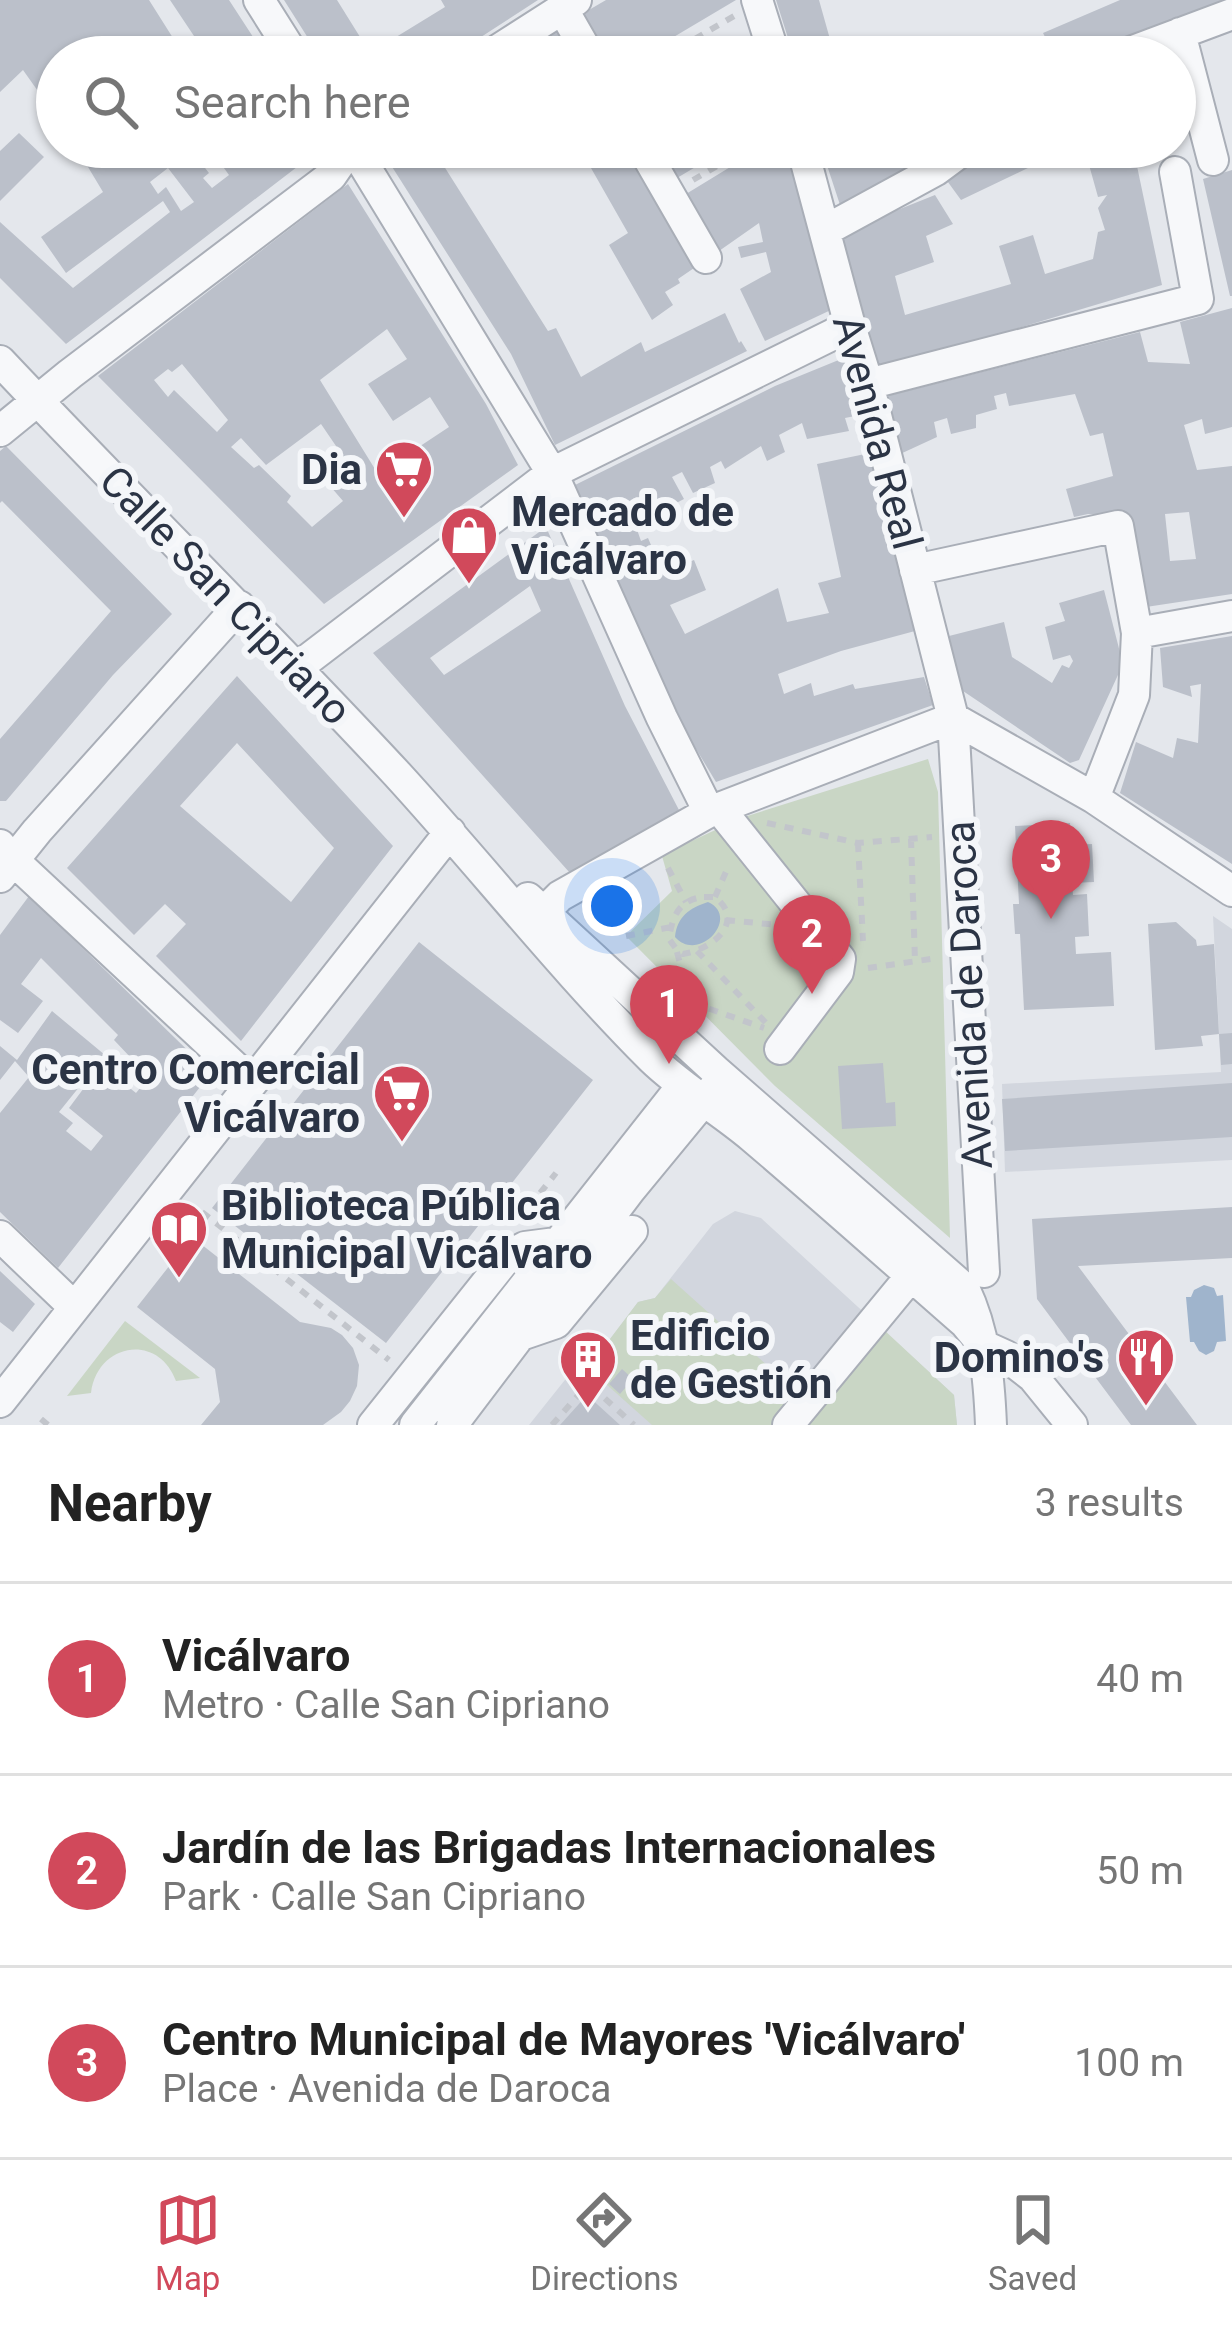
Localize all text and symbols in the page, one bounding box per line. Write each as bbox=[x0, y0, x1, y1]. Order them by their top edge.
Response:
search box bbox=[36, 36, 1196, 168]
icon: search bbox=[78, 69, 144, 135]
text: Search here bbox=[174, 76, 411, 129]
street label: Avenida Real bbox=[823, 310, 932, 555]
supermarket icon: Dia bbox=[373, 438, 435, 520]
place label: Dia bbox=[301, 445, 362, 494]
street label: Calle San Cipriano bbox=[90, 456, 361, 735]
place label: Mercado de Vicálvaro bbox=[511, 487, 734, 584]
shop icon: Mercado de Vicálvaro bbox=[438, 504, 500, 586]
street label: Avenida de Daroca bbox=[935, 820, 1002, 1170]
pin: 3 bbox=[1012, 820, 1090, 919]
your location bbox=[582, 876, 642, 936]
pin: 2 bbox=[773, 895, 851, 994]
pin: 1 bbox=[630, 965, 708, 1064]
place label: Centro Comercial Vicálvaro bbox=[31, 1045, 360, 1142]
supermarket icon: Centro Comercial Vicálvaro bbox=[371, 1062, 433, 1144]
place label: Biblioteca Pública Municipal Vicálvaro bbox=[221, 1181, 593, 1278]
library icon: Biblioteca Pública Municipal Vicálvaro bbox=[148, 1198, 210, 1280]
place label: Edificio de Gestión bbox=[630, 1311, 832, 1408]
restaurant icon: Domino's bbox=[1115, 1326, 1177, 1408]
building icon: Edificio de Gestión bbox=[557, 1328, 619, 1410]
place label: Domino's bbox=[934, 1333, 1104, 1382]
text: Nearby bbox=[48, 1474, 212, 1533]
text: 3 results bbox=[1035, 1480, 1184, 1526]
text: Vicálvaro bbox=[162, 1629, 351, 1682]
text: 1 bbox=[76, 1656, 98, 1702]
text: 40 m bbox=[1096, 1656, 1184, 1702]
text: Metro · Calle San Cipriano bbox=[162, 1682, 610, 1728]
text: Jardín de las Brigadas Internacionales bbox=[162, 1821, 936, 1874]
text: 2 bbox=[76, 1848, 98, 1894]
text: 50 m bbox=[1096, 1848, 1184, 1894]
text: Park · Calle San Cipriano bbox=[162, 1874, 586, 1920]
text: Centro Municipal de Mayores 'Vicálvaro' bbox=[162, 2013, 965, 2066]
text: 3 bbox=[76, 2040, 98, 2086]
text: 100 m bbox=[1074, 2040, 1184, 2086]
text: Place · Avenida de Daroca bbox=[162, 2066, 612, 2112]
tab: Map bbox=[155, 2187, 221, 2298]
tab: Directions bbox=[530, 2187, 679, 2298]
tab: Saved bbox=[988, 2187, 1077, 2298]

